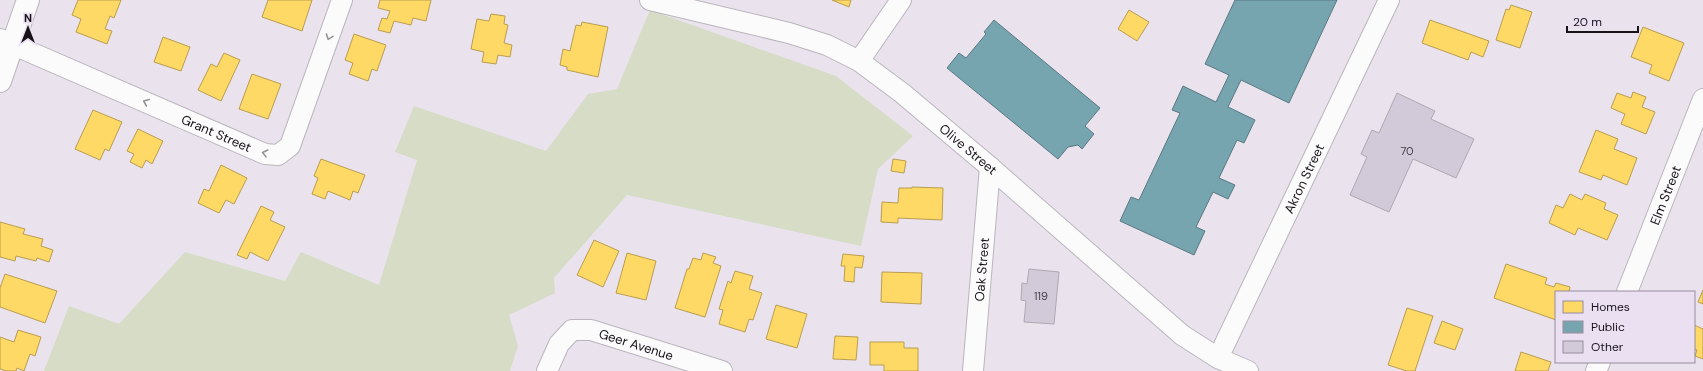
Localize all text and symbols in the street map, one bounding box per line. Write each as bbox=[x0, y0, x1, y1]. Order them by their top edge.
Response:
north arrow bbox=[8, 8, 48, 48]
scale bar bbox=[1567, 8, 1638, 34]
text: N bbox=[24, 11, 32, 25]
text: 20 m bbox=[1573, 14, 1602, 30]
one-way arrow bbox=[325, 33, 334, 40]
one-way arrow bbox=[142, 99, 150, 107]
street label: Grant Street bbox=[179, 111, 254, 156]
street label: Olive Street bbox=[936, 120, 1001, 178]
street label: Akron Street bbox=[1280, 141, 1328, 216]
house number: 70 bbox=[1400, 144, 1414, 158]
one-way arrow bbox=[262, 149, 269, 157]
street label: Elm Street bbox=[1646, 163, 1685, 227]
street label: Oak Street bbox=[971, 237, 993, 302]
house number: 119 bbox=[1034, 289, 1048, 303]
legend bbox=[1555, 291, 1695, 363]
text: Homes bbox=[1591, 299, 1630, 315]
text: Public bbox=[1591, 319, 1625, 335]
street label: Geer Avenue bbox=[597, 325, 675, 364]
text: Other bbox=[1591, 339, 1624, 355]

